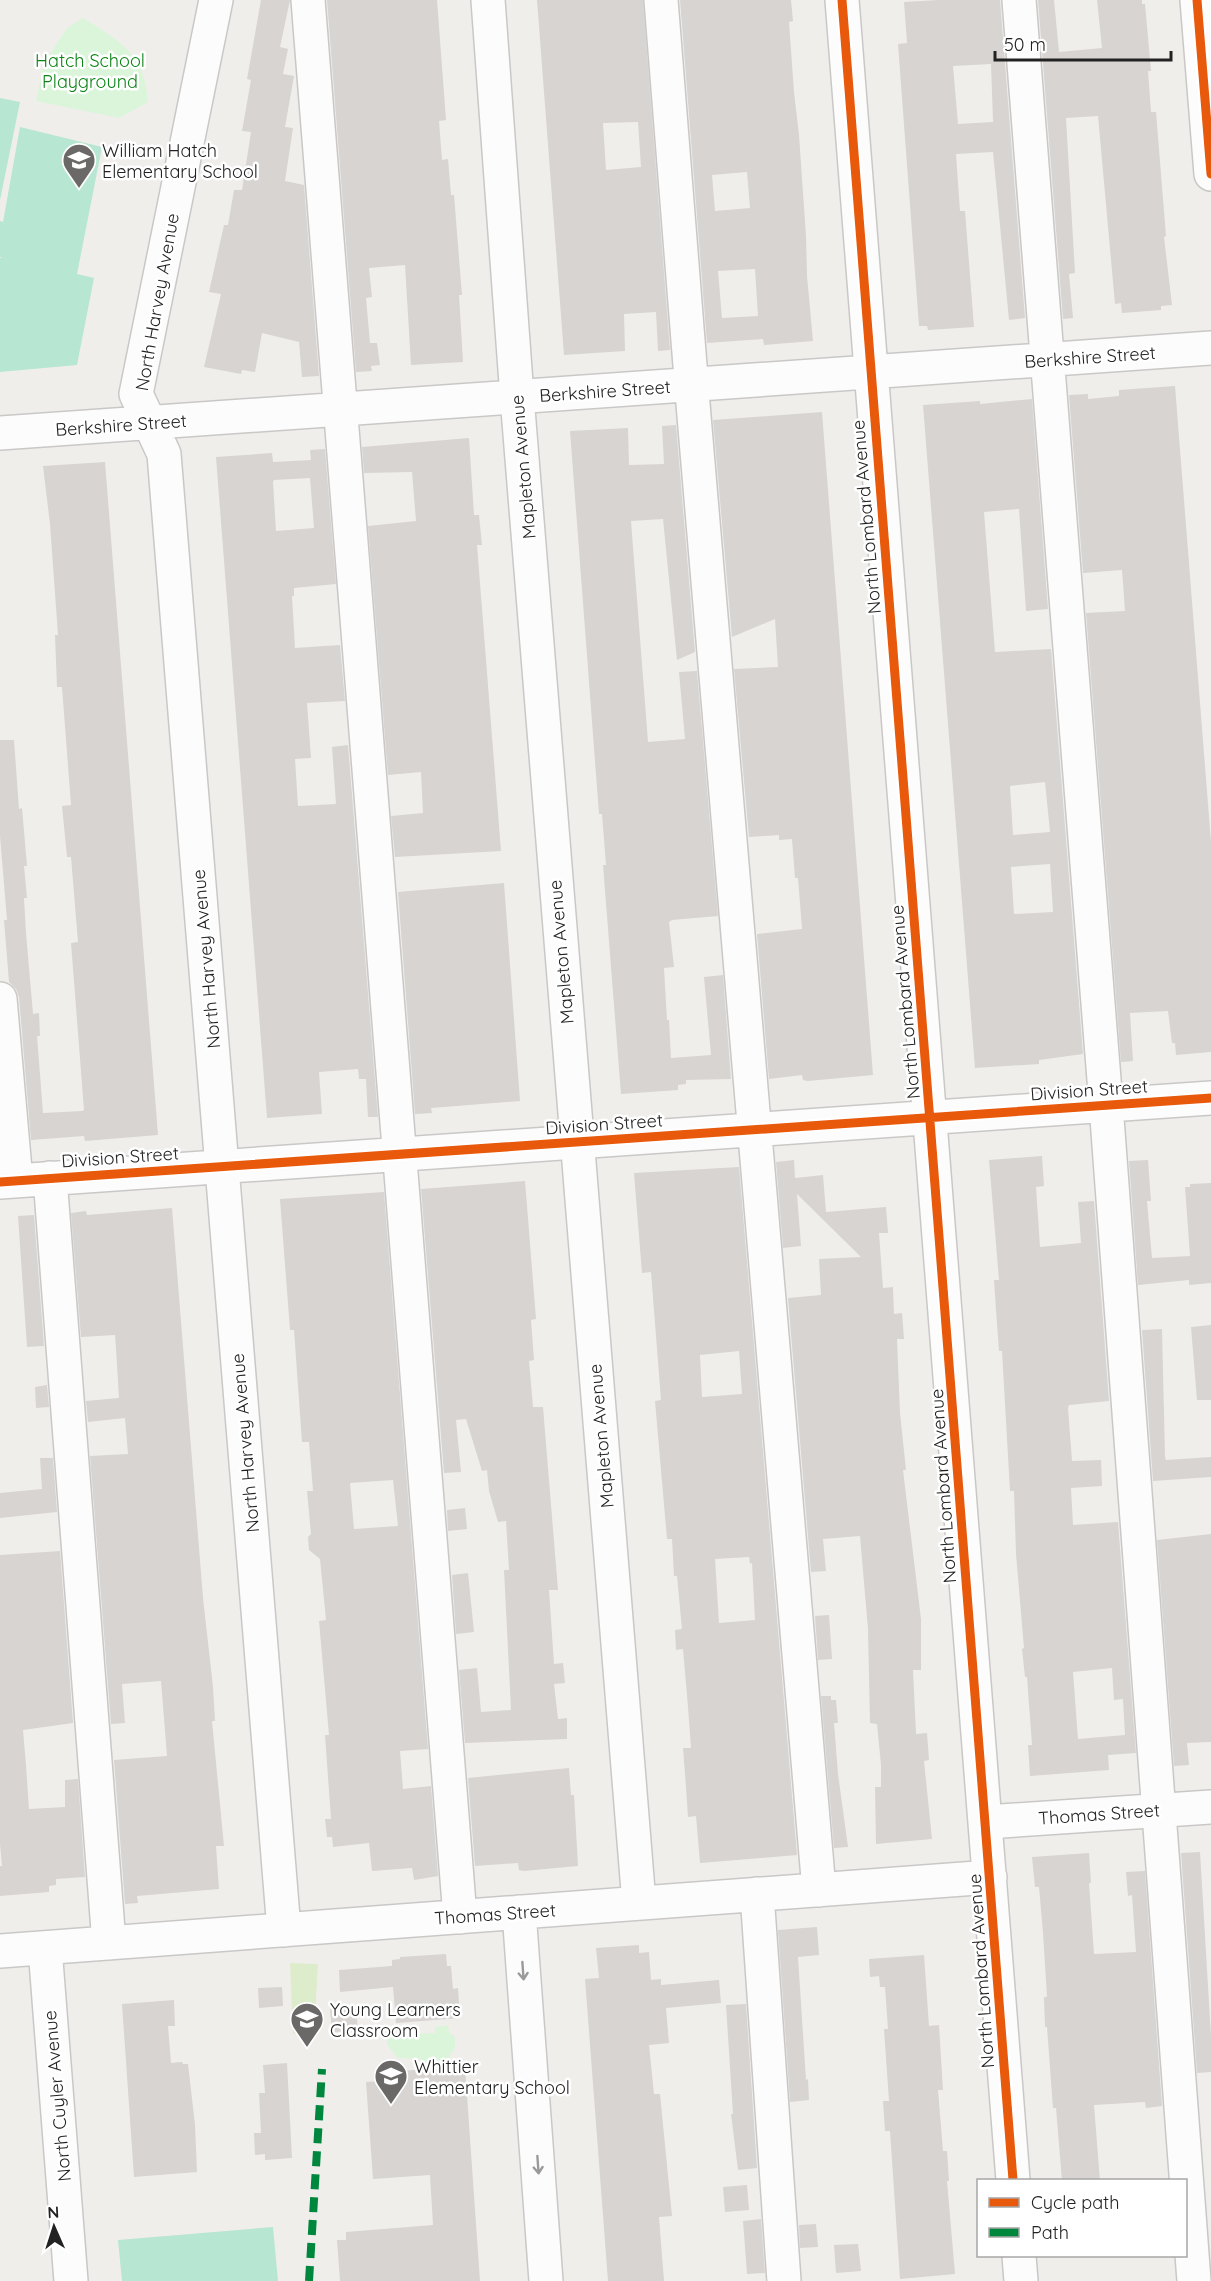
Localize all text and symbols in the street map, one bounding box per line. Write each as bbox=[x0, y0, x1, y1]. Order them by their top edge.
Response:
scale bar bbox=[995, 24, 1170, 62]
text: 50 m bbox=[1004, 33, 1046, 56]
park label: Hatch School Playground bbox=[35, 49, 145, 93]
place label: William Hatch Elementary School bbox=[102, 139, 258, 183]
school or university icon: William Hatch Elementary School bbox=[61, 142, 97, 189]
street label: North Harvey Avenue bbox=[130, 211, 184, 393]
street label: Berkshire Street bbox=[1024, 341, 1156, 373]
street label: Berkshire Street bbox=[539, 375, 671, 407]
street label: Mapleton Avenue bbox=[505, 394, 541, 540]
street label: Berkshire Street bbox=[55, 409, 187, 441]
street label: North Lombard Avenue bbox=[846, 419, 886, 615]
street label: North Harvey Avenue bbox=[187, 868, 225, 1050]
street label: Mapleton Avenue bbox=[543, 879, 579, 1025]
street label: North Lombard Avenue bbox=[885, 904, 925, 1100]
street label: Division Street bbox=[1029, 1074, 1149, 1106]
street label: Division Street bbox=[544, 1108, 664, 1140]
street label: Division Street bbox=[60, 1141, 180, 1173]
street label: North Harvey Avenue bbox=[226, 1352, 264, 1534]
street label: Mapleton Avenue bbox=[583, 1363, 619, 1509]
street label: North Lombard Avenue bbox=[925, 1388, 961, 1584]
street label: Thomas Street bbox=[1037, 1798, 1161, 1830]
street label: North Lombard Avenue bbox=[963, 1873, 999, 2069]
street label: Thomas Street bbox=[433, 1898, 557, 1930]
one-way arrow bbox=[518, 1960, 529, 1980]
place label: Young Learners Classroom bbox=[330, 1998, 461, 2042]
school or university icon: Young Learners Classroom bbox=[289, 2001, 325, 2048]
street label: North Cuyler Avenue bbox=[38, 2009, 76, 2183]
place label: Whittier Elementary School bbox=[414, 2055, 570, 2099]
school or university icon: Whittier Elementary School bbox=[373, 2058, 409, 2105]
one-way arrow bbox=[532, 2155, 543, 2175]
legend bbox=[977, 2179, 1187, 2257]
text: Cycle path bbox=[1031, 2191, 1119, 2214]
north arrow bbox=[24, 2197, 84, 2257]
text: N bbox=[47, 2202, 60, 2222]
text: Path bbox=[1031, 2221, 1069, 2244]

